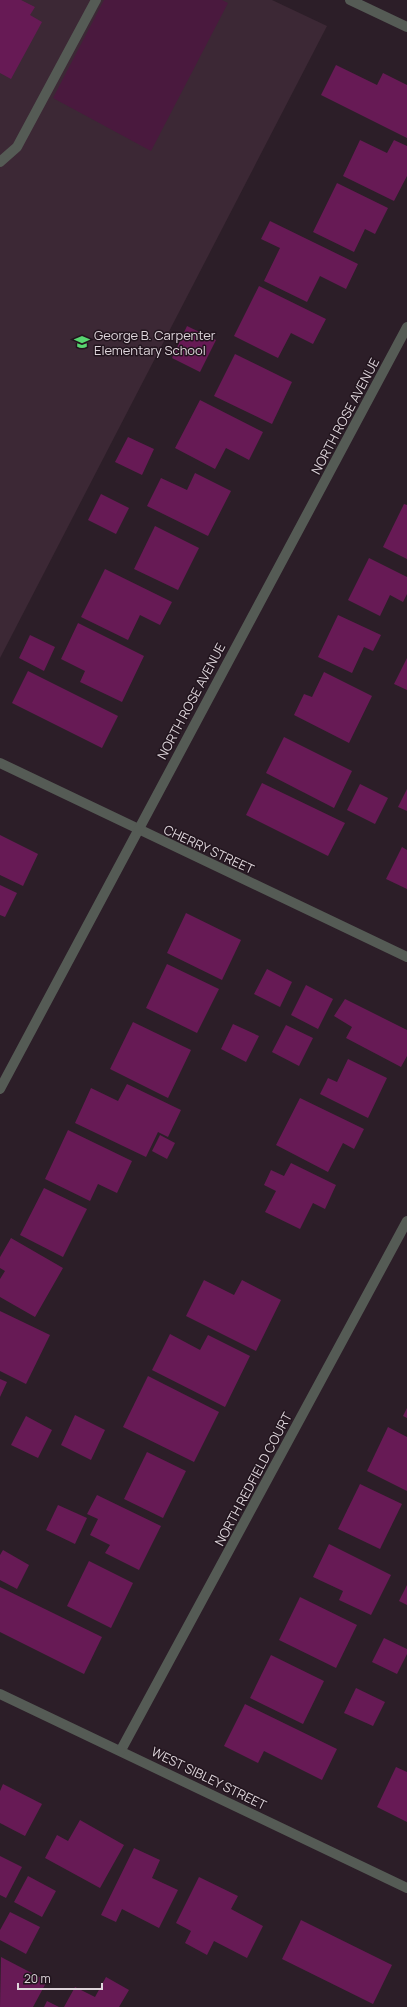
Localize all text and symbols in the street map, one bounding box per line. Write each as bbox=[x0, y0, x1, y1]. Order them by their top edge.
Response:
place label: George B. Carpenter Elementary School bbox=[94, 326, 216, 359]
school or university icon: George B. Carpenter Elementary School bbox=[73, 333, 91, 351]
street label: NORTH ROSE AVENUE bbox=[307, 355, 383, 477]
street label: NORTH ROSE AVENUE bbox=[153, 640, 229, 762]
street label: CHERRY STREET bbox=[161, 820, 257, 878]
street label: NORTH REDFIELD COURT bbox=[210, 1409, 296, 1549]
street label: WEST SIBLEY STREET bbox=[148, 1742, 270, 1814]
scale bar bbox=[18, 1965, 102, 1991]
text: 20 m bbox=[24, 1970, 51, 1987]

